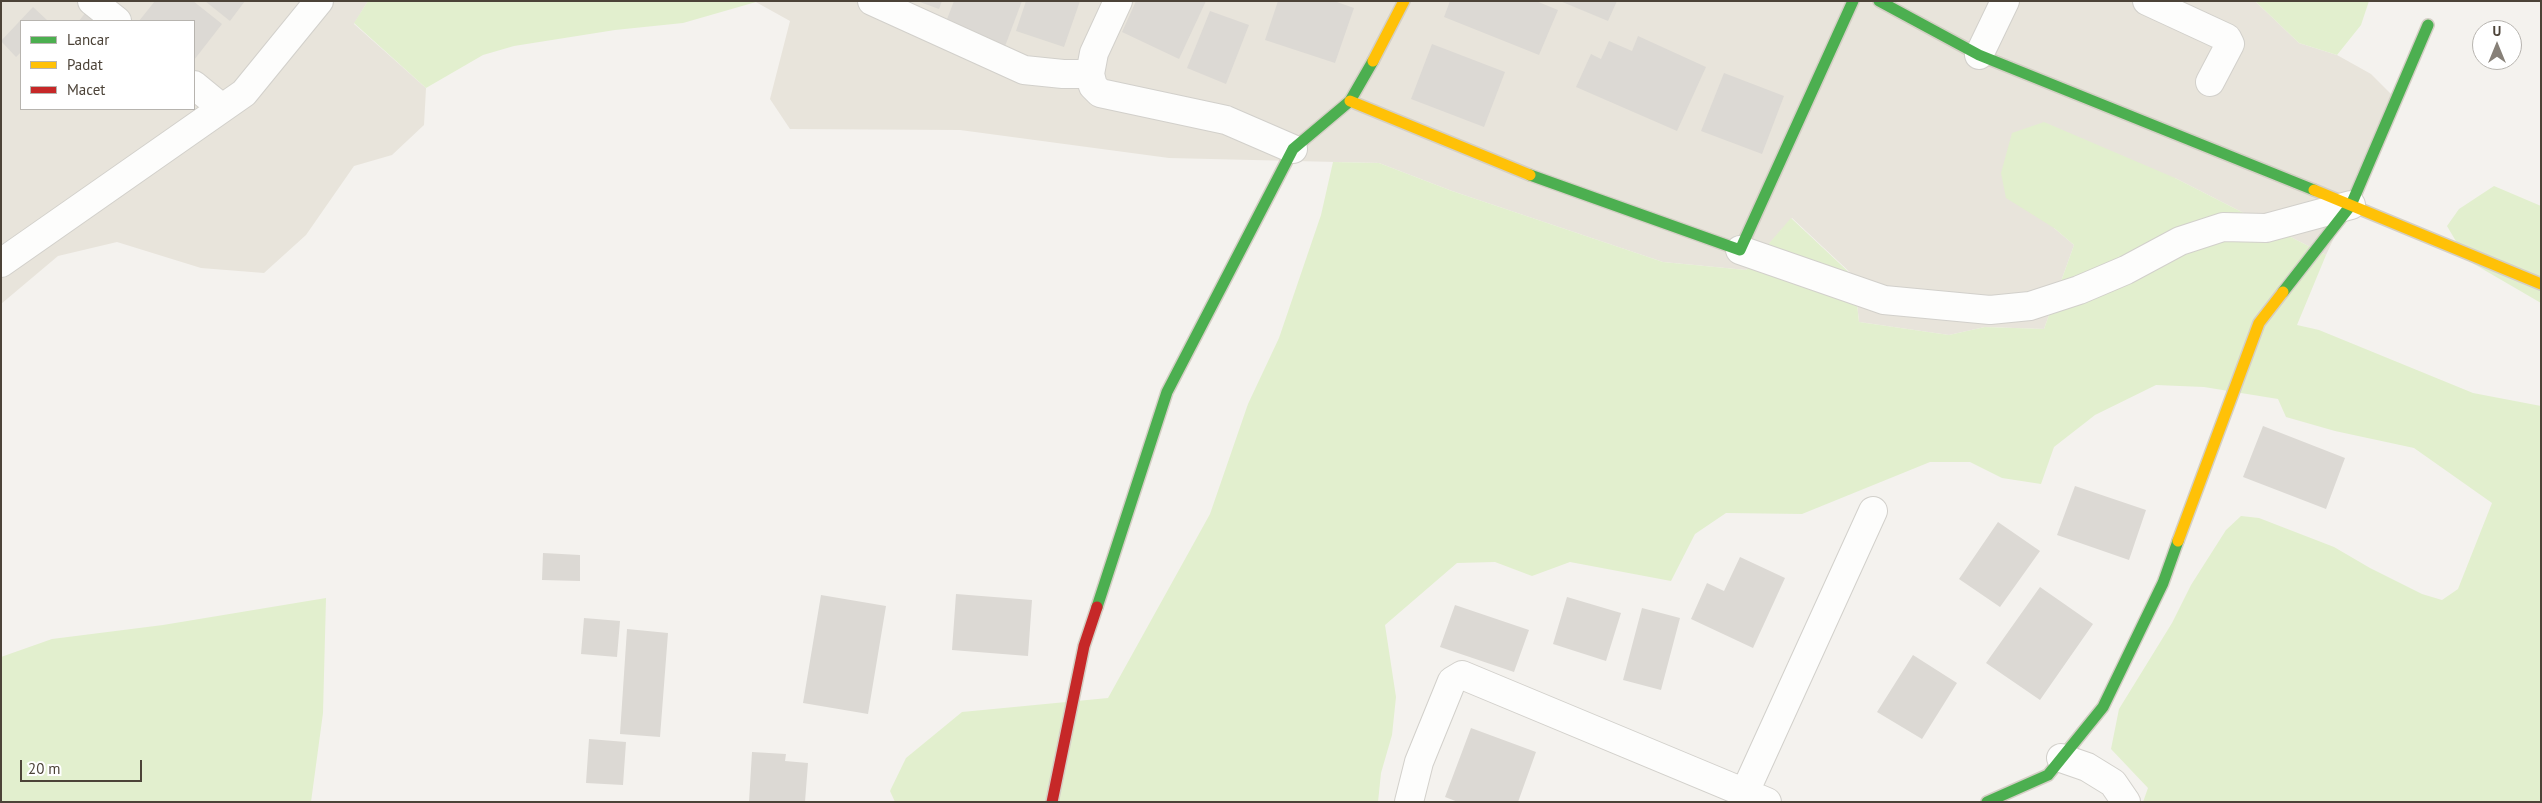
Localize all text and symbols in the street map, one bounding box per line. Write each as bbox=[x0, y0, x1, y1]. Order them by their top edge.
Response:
legend bbox=[20, 20, 195, 110]
north arrow bbox=[2472, 20, 2522, 70]
text: U bbox=[2493, 22, 2501, 40]
text: Lancar bbox=[67, 30, 109, 49]
text: Padat bbox=[67, 55, 103, 74]
text: Macet bbox=[67, 80, 105, 99]
scale bar bbox=[22, 750, 145, 782]
text: 20 m bbox=[28, 759, 61, 778]

